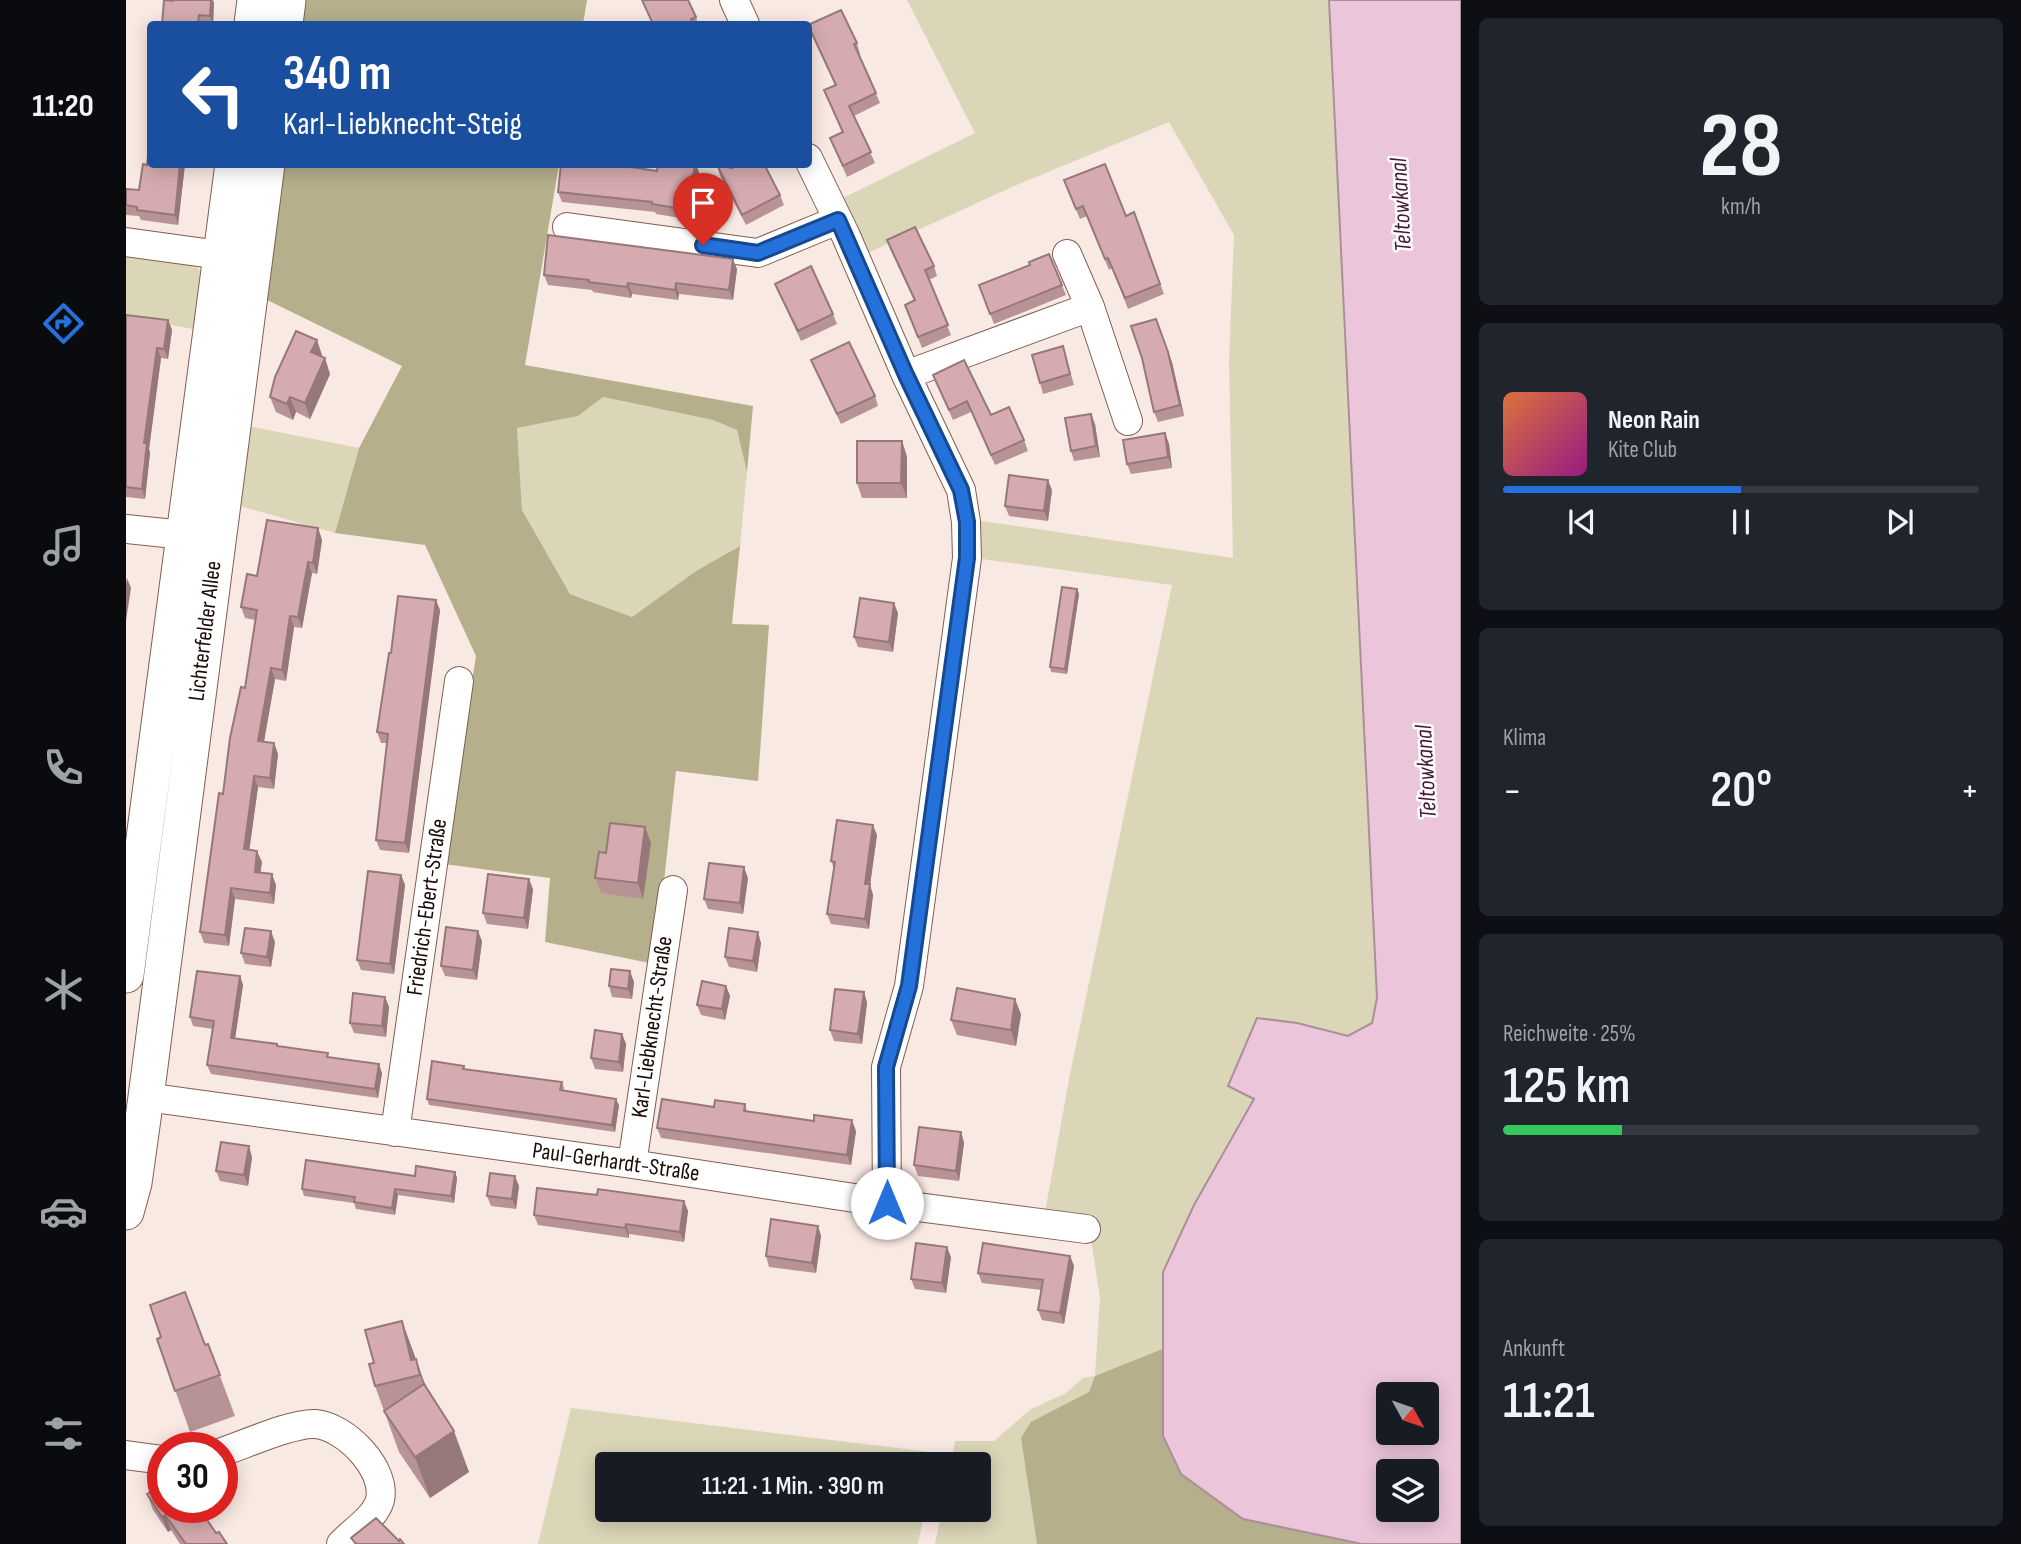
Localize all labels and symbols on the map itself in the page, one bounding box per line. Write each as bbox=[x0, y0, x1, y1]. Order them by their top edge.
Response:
water label: Teltowkanal bbox=[1384, 157, 1418, 253]
pin bbox=[673, 173, 733, 245]
street label: Lichterfelder Allee bbox=[183, 559, 227, 703]
water label: Teltowkanal bbox=[1409, 724, 1443, 820]
street label: Friedrich-Ebert-Straße bbox=[401, 817, 453, 997]
street label: Karl-Liebknecht-Straße bbox=[625, 934, 679, 1120]
street label: Paul-Gerhardt-Straße bbox=[531, 1136, 701, 1188]
position arrow bbox=[850, 1166, 924, 1240]
north arrow bbox=[1376, 1382, 1438, 1446]
speed limit sign: 30 bbox=[147, 1432, 238, 1523]

